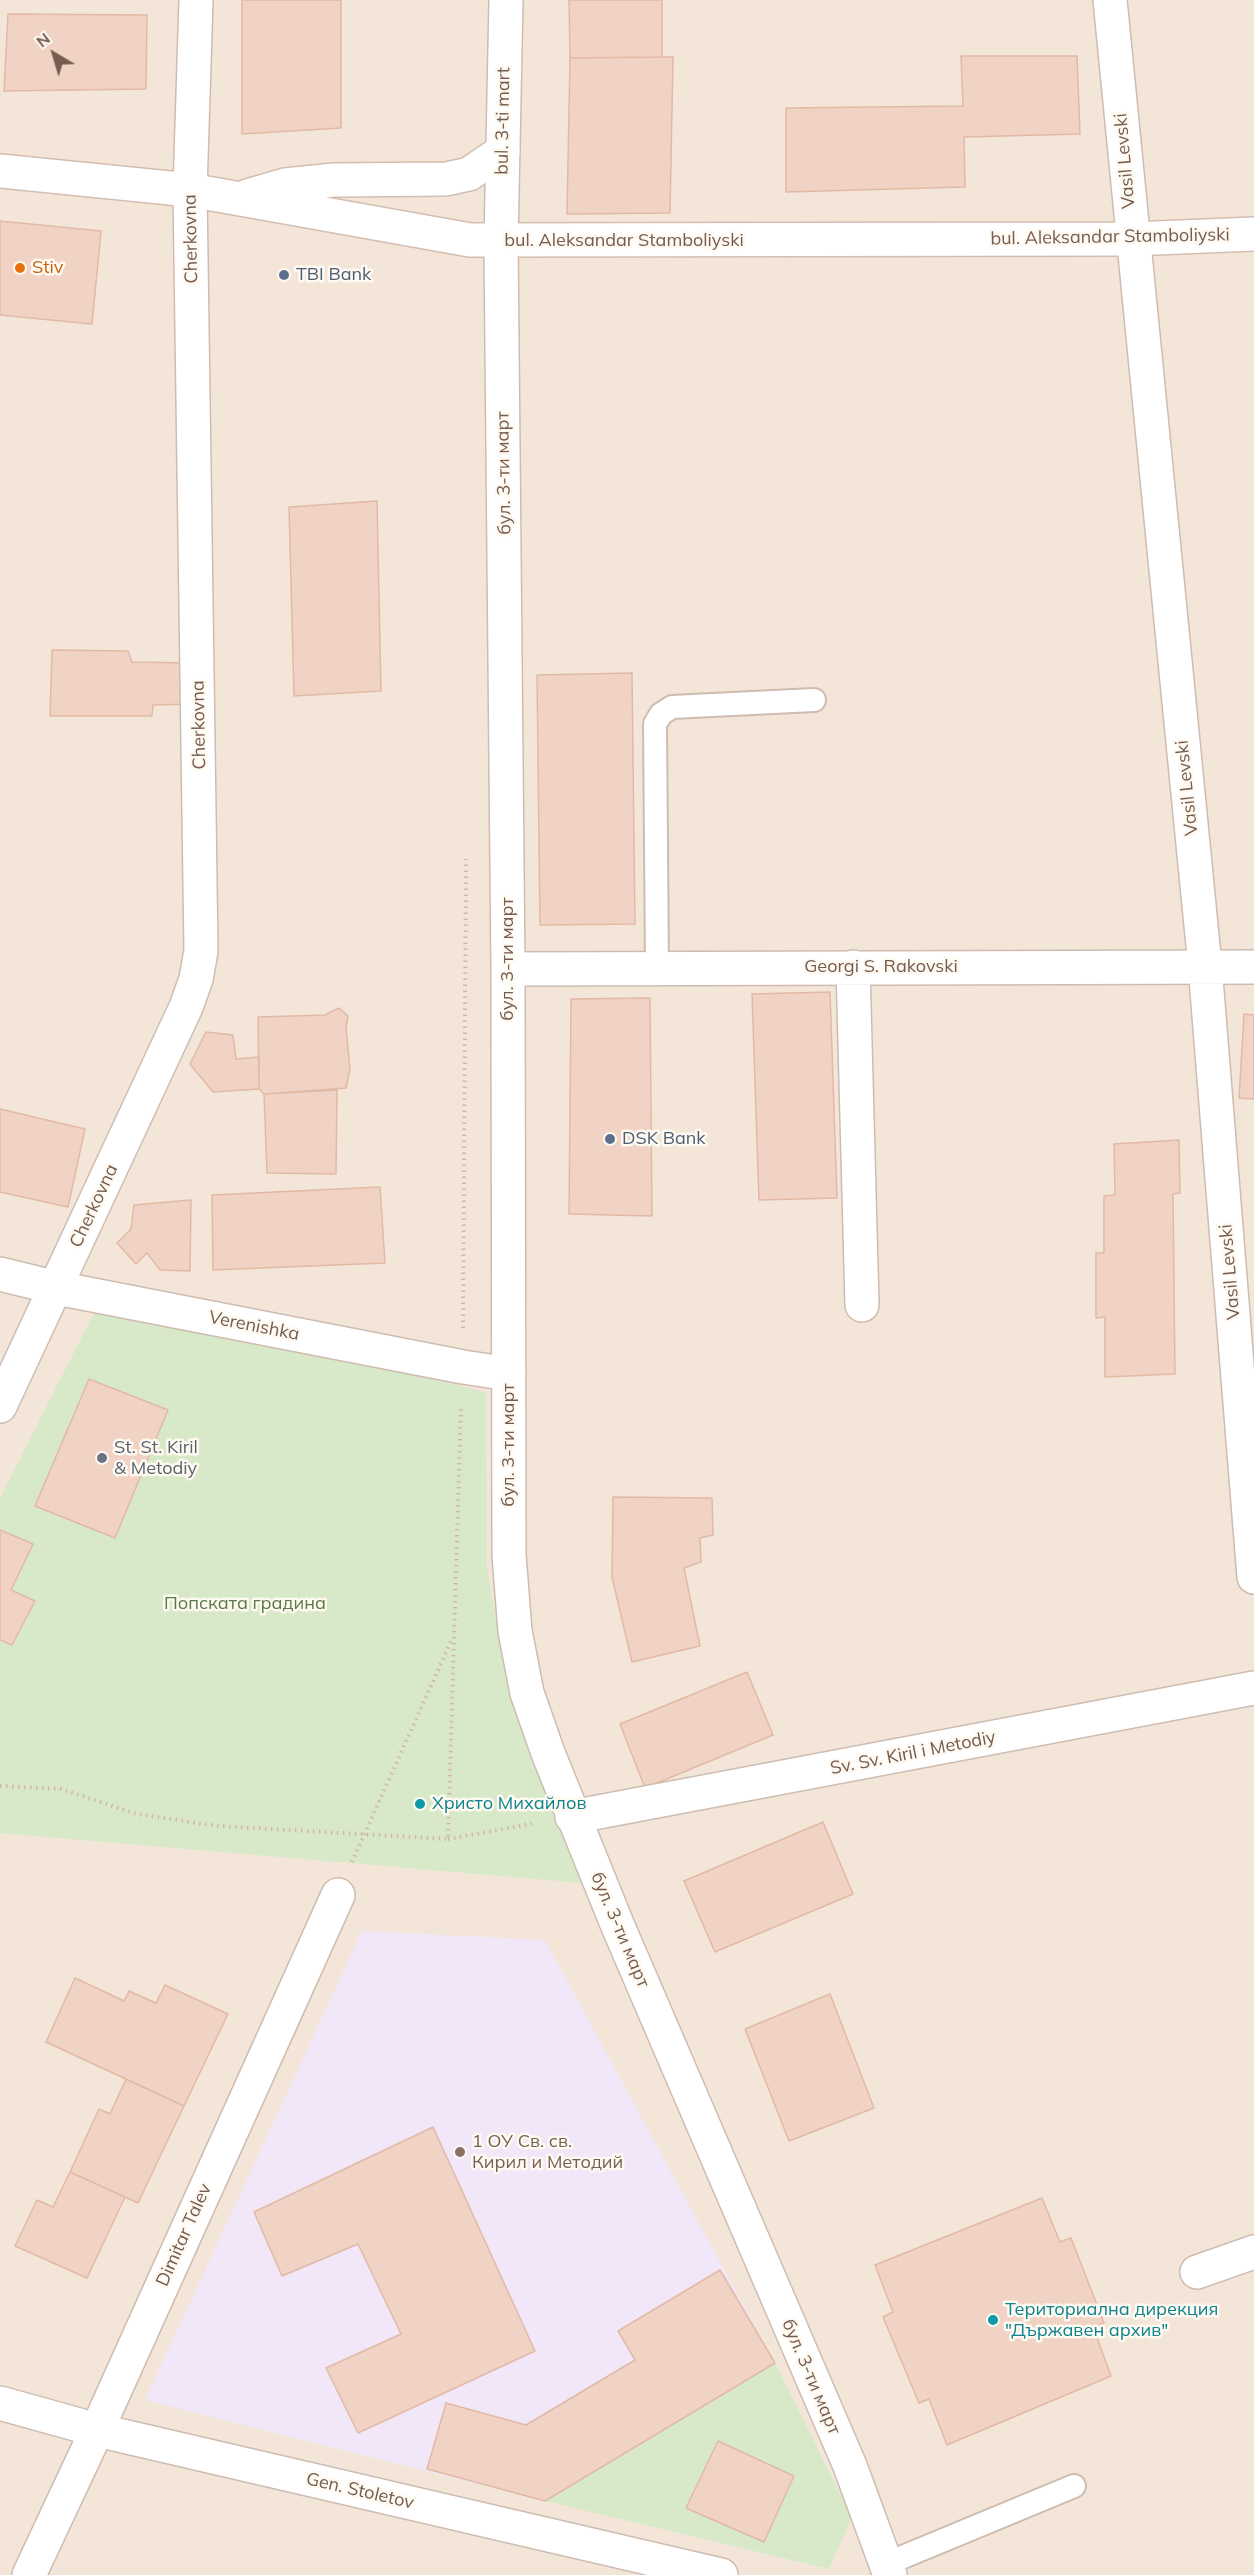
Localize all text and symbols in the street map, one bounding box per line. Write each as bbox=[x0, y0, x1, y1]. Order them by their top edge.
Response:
north arrow bbox=[24, 24, 84, 84]
text: N bbox=[32, 28, 54, 51]
street label: bul. 3-ti mart bbox=[491, 67, 515, 175]
street label: Vasil Levski bbox=[1110, 112, 1140, 210]
street label: Cherkovna bbox=[179, 194, 203, 284]
street label: bul. Aleksandar Stamboliyski bbox=[990, 224, 1230, 250]
street label: bul. Aleksandar Stamboliyski bbox=[504, 230, 744, 252]
place label: Stiv bbox=[32, 257, 63, 279]
marker: Stiv bbox=[13, 261, 27, 275]
place label: TBI Bank bbox=[296, 264, 371, 286]
marker: TBI Bank bbox=[277, 268, 291, 282]
street label: бул. 3-ти март bbox=[492, 411, 516, 535]
street label: Cherkovna bbox=[187, 680, 211, 770]
street label: Vasil Levski bbox=[1171, 739, 1203, 837]
street label: бул. 3-ти март bbox=[497, 897, 519, 1021]
street label: Georgi S. Rakovski bbox=[804, 956, 958, 978]
place label: DSK Bank bbox=[622, 1128, 706, 1150]
marker: DSK Bank bbox=[603, 1132, 617, 1146]
street label: Cherkovna bbox=[65, 1161, 123, 1251]
street label: Vasil Levski bbox=[1215, 1223, 1245, 1321]
street label: Verenishka bbox=[207, 1307, 301, 1345]
street label: бул. 3-ти март bbox=[498, 1383, 520, 1507]
place label: St. St. Kiril & Metodiy bbox=[114, 1437, 198, 1480]
marker: St. St. Kiril & Metodiy bbox=[95, 1451, 109, 1465]
park label: Попската градина bbox=[164, 1593, 326, 1615]
street label: Sv. Sv. Kiril i Metodiy bbox=[828, 1726, 998, 1780]
place label: Христо Михайлов bbox=[432, 1793, 586, 1815]
marker: Христо Михайлов bbox=[413, 1797, 427, 1811]
street label: бул. 3-ти март bbox=[586, 1869, 654, 1991]
place label: 1 ОУ Св. св. Кирил и Методий bbox=[472, 2131, 623, 2174]
marker: 1 ОУ Св. св. Кирил и Методий bbox=[453, 2145, 467, 2159]
street label: Dimitar Talev bbox=[152, 2180, 216, 2290]
place label: Териториална дирекция "Държавен архив" bbox=[1005, 2299, 1218, 2342]
marker: Териториална дирекция "Държавен архив" bbox=[986, 2313, 1000, 2327]
street label: бул. 3-ти март bbox=[777, 2316, 845, 2438]
street label: Gen. Stoletov bbox=[304, 2468, 416, 2514]

